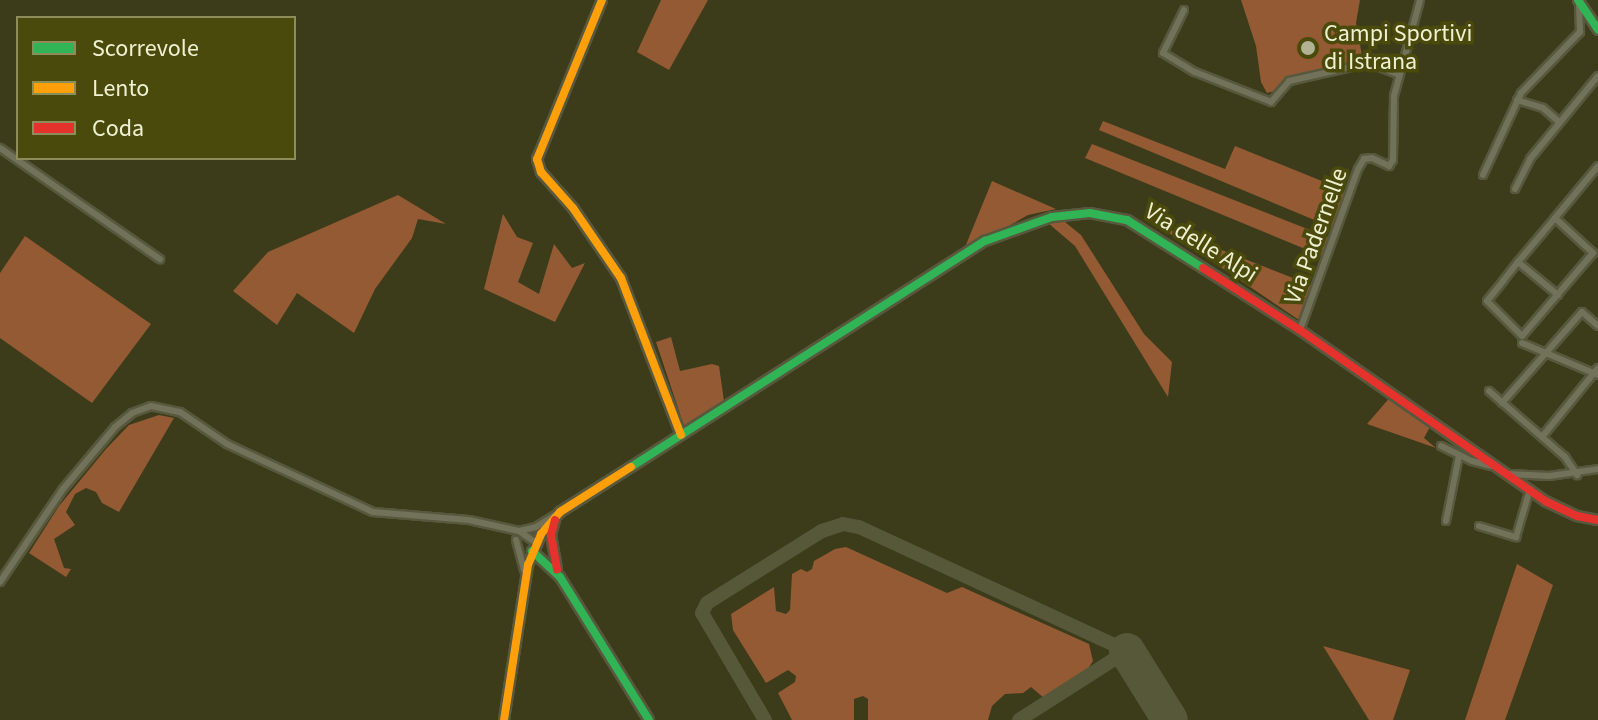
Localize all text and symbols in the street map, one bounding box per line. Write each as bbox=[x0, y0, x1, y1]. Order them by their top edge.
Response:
legend bbox=[16, 16, 296, 160]
place label: Campi Sportivi di Istrana bbox=[1324, 20, 1472, 76]
text: Scorrevole bbox=[92, 31, 199, 66]
marker: Campi Sportivi di Istrana bbox=[1299, 39, 1317, 57]
text: Lento bbox=[92, 71, 149, 106]
text: Coda bbox=[92, 111, 144, 146]
street label: Via Padernelle bbox=[1278, 164, 1354, 308]
street label: Via delle Alpi bbox=[1139, 197, 1263, 289]

